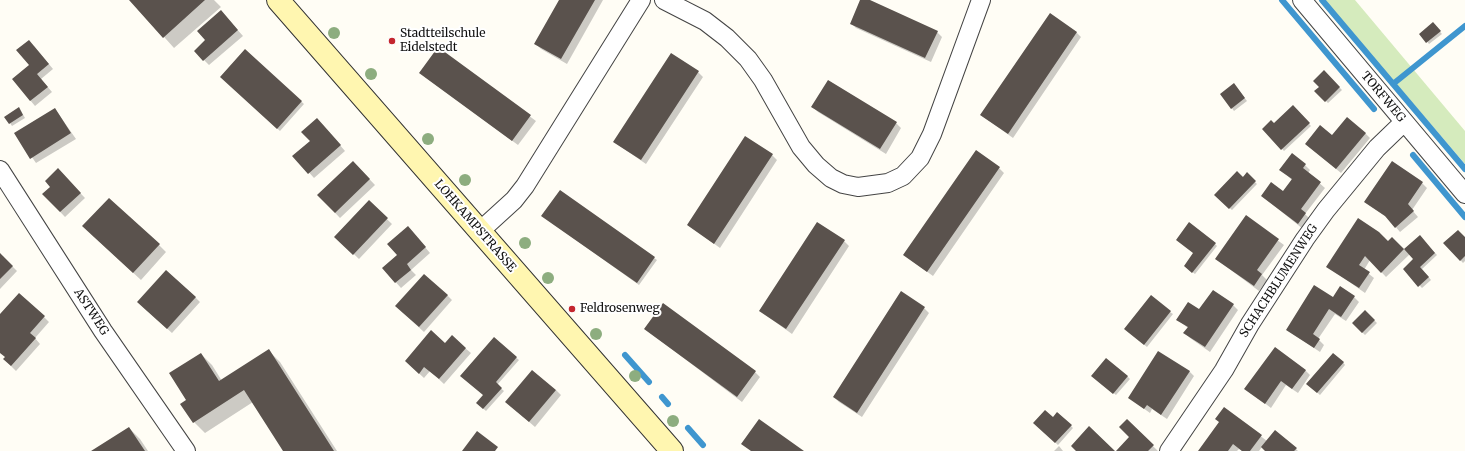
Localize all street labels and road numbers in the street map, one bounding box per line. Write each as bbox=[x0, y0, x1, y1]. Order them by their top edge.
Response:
street label: TORFWEG bbox=[1358, 69, 1408, 125]
street label: LOHKAMPSTRASSE bbox=[431, 177, 519, 275]
street label: SCHACHBLUMENWEG bbox=[1237, 222, 1321, 340]
street label: ASTWEG bbox=[71, 286, 111, 338]

